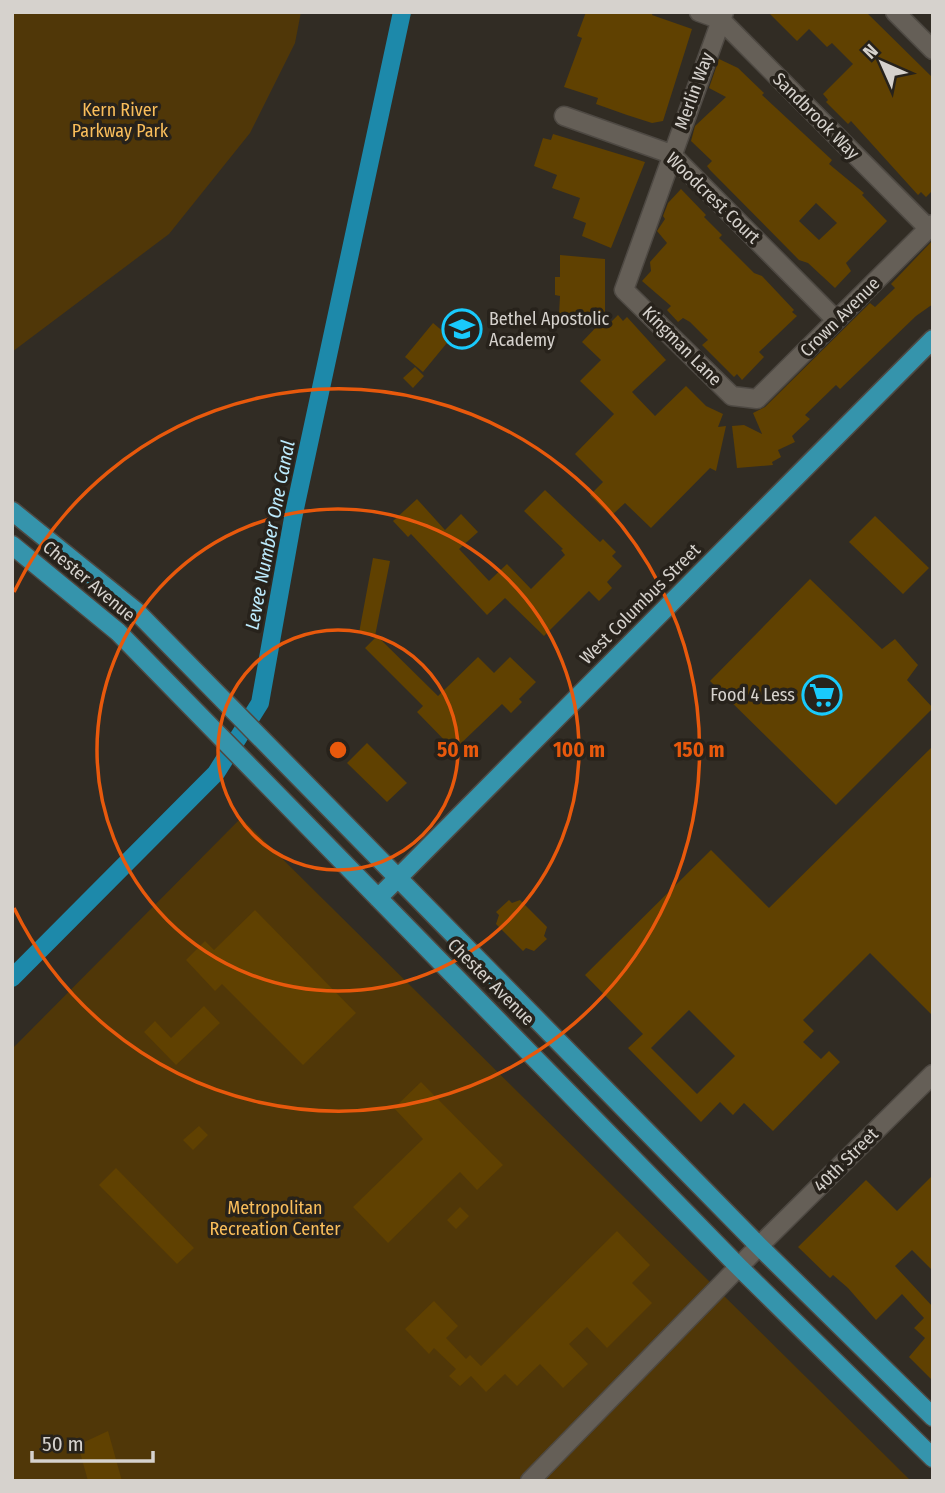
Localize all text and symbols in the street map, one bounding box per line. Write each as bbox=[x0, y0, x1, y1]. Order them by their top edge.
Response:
north arrow bbox=[847, 28, 917, 98]
text: N bbox=[858, 39, 882, 63]
street label: Merlin Way bbox=[670, 49, 718, 133]
street label: Sandbrook Way bbox=[768, 68, 864, 164]
park label: Kern River Parkway Park bbox=[72, 99, 169, 142]
street label: Woodcrest Court bbox=[662, 148, 765, 248]
street label: Crown Avenue bbox=[796, 272, 885, 361]
street label: Kingman Lane bbox=[638, 302, 726, 390]
school or university icon: Bethel Apostolic Academy bbox=[441, 308, 483, 350]
place label: Bethel Apostolic Academy bbox=[489, 308, 610, 351]
water label: Levee Number One Canal bbox=[240, 438, 300, 632]
street label: Chester Avenue bbox=[38, 536, 140, 626]
street label: West Columbus Street bbox=[575, 539, 705, 669]
supermarket icon: Food 4 Less bbox=[801, 674, 843, 716]
place label: Food 4 Less bbox=[710, 684, 795, 706]
text: 50 m bbox=[437, 737, 479, 763]
text: 100 m bbox=[553, 737, 605, 763]
text: 150 m bbox=[673, 737, 725, 763]
centre of rings bbox=[326, 738, 350, 762]
street label: Chester Avenue bbox=[443, 934, 539, 1030]
street label: 40th Street bbox=[809, 1123, 883, 1197]
park label: Metropolitan Recreation Center bbox=[209, 1197, 341, 1240]
scale bar bbox=[32, 1420, 152, 1464]
text: 50 m bbox=[42, 1431, 84, 1457]

